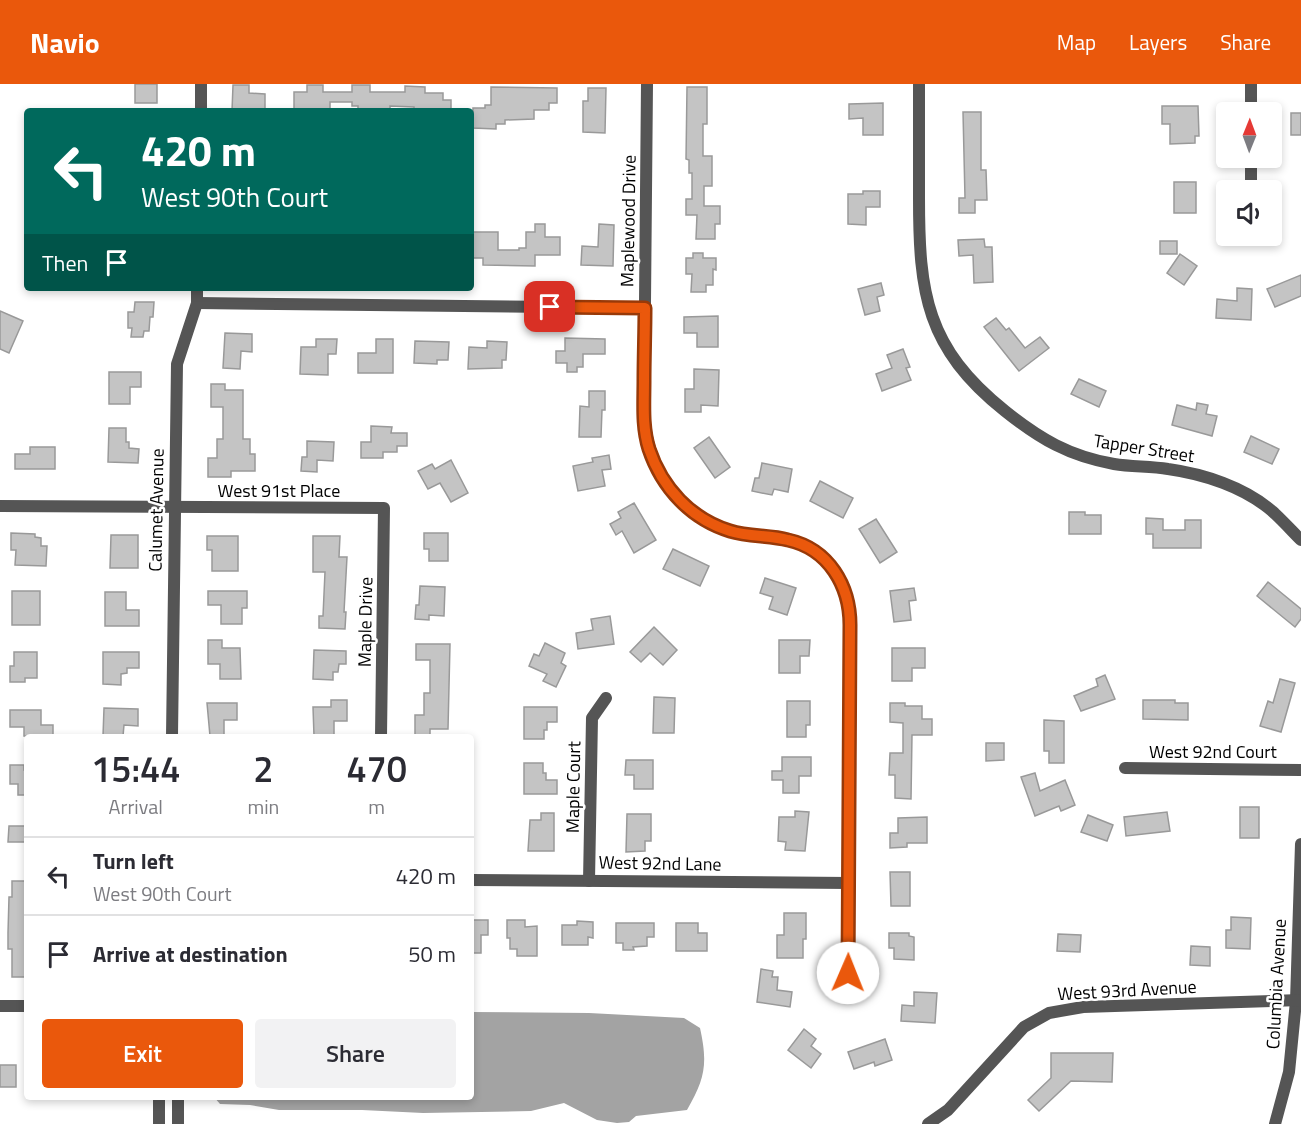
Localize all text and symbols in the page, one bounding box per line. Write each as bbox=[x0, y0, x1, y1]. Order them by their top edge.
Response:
text: Navio bbox=[30, 21, 100, 64]
text: Map bbox=[1057, 26, 1096, 58]
text: Layers bbox=[1129, 26, 1187, 58]
text: Share bbox=[1220, 26, 1271, 58]
north arrow bbox=[1216, 102, 1282, 168]
map controls bbox=[1216, 102, 1282, 246]
text: 420 m bbox=[141, 118, 256, 182]
icon: left bbox=[42, 132, 120, 210]
street label: Maplewood Drive bbox=[613, 155, 643, 287]
text: West 90th Court bbox=[141, 176, 328, 217]
button: sound bbox=[1216, 180, 1282, 246]
text: Then bbox=[42, 246, 88, 280]
icon: arrive bbox=[100, 246, 133, 279]
pin bbox=[524, 281, 575, 332]
icon: arrive bbox=[533, 290, 566, 323]
street label: Tapper Street bbox=[1092, 427, 1197, 469]
street label: Calumet Avenue bbox=[141, 448, 171, 572]
street label: West 91st Place bbox=[218, 477, 340, 504]
street label: Maple Drive bbox=[351, 577, 379, 667]
street label: West 92nd Court bbox=[1149, 738, 1278, 765]
street label: Maple Court bbox=[559, 740, 587, 833]
text: 15:44 bbox=[91, 741, 180, 796]
text: 2 bbox=[253, 741, 273, 796]
text: 470 bbox=[346, 741, 407, 796]
text: Arrival bbox=[109, 791, 163, 822]
text: min bbox=[247, 791, 279, 822]
text: m bbox=[368, 791, 385, 822]
text: Turn left bbox=[93, 844, 174, 878]
street label: West 92nd Lane bbox=[598, 848, 722, 878]
text: 420 m bbox=[396, 859, 456, 893]
icon: left bbox=[42, 860, 75, 893]
text: West 90th Court bbox=[93, 878, 232, 909]
street label: Columbia Avenue bbox=[1259, 918, 1293, 1050]
text: Arrive at destination bbox=[93, 937, 288, 971]
text: 50 m bbox=[408, 937, 456, 971]
icon: arrive bbox=[42, 938, 75, 971]
position arrow bbox=[816, 941, 880, 1005]
street label: West 93rd Avenue bbox=[1057, 973, 1197, 1007]
button: Exit bbox=[42, 1019, 243, 1088]
button: Share bbox=[255, 1019, 456, 1088]

